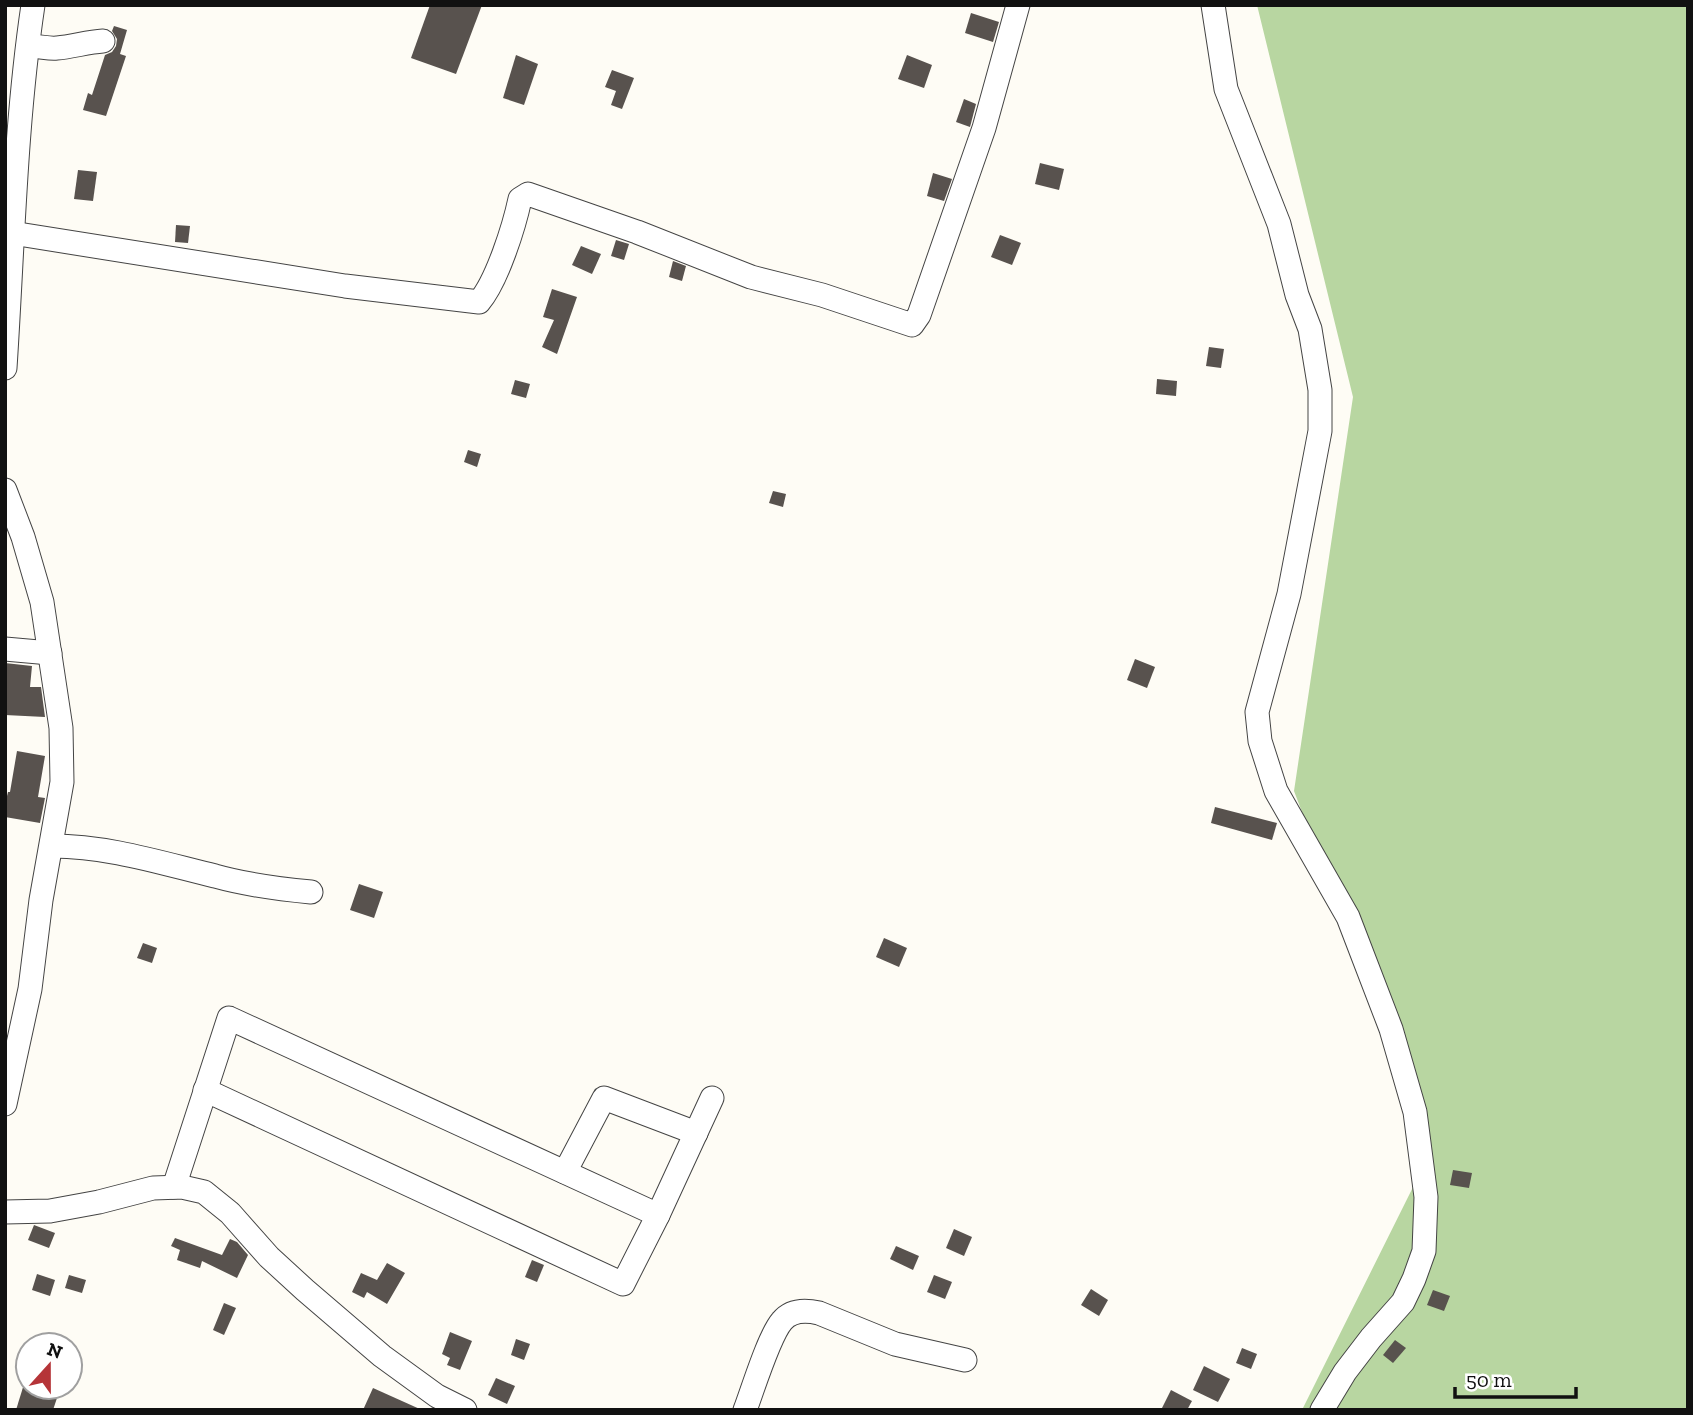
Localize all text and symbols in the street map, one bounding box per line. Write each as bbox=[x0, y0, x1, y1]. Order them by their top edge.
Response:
north arrow bbox=[14, 1331, 84, 1401]
text: N bbox=[44, 1337, 66, 1364]
scale bar bbox=[1455, 1356, 1576, 1400]
text: 50 m bbox=[1466, 1367, 1512, 1392]

